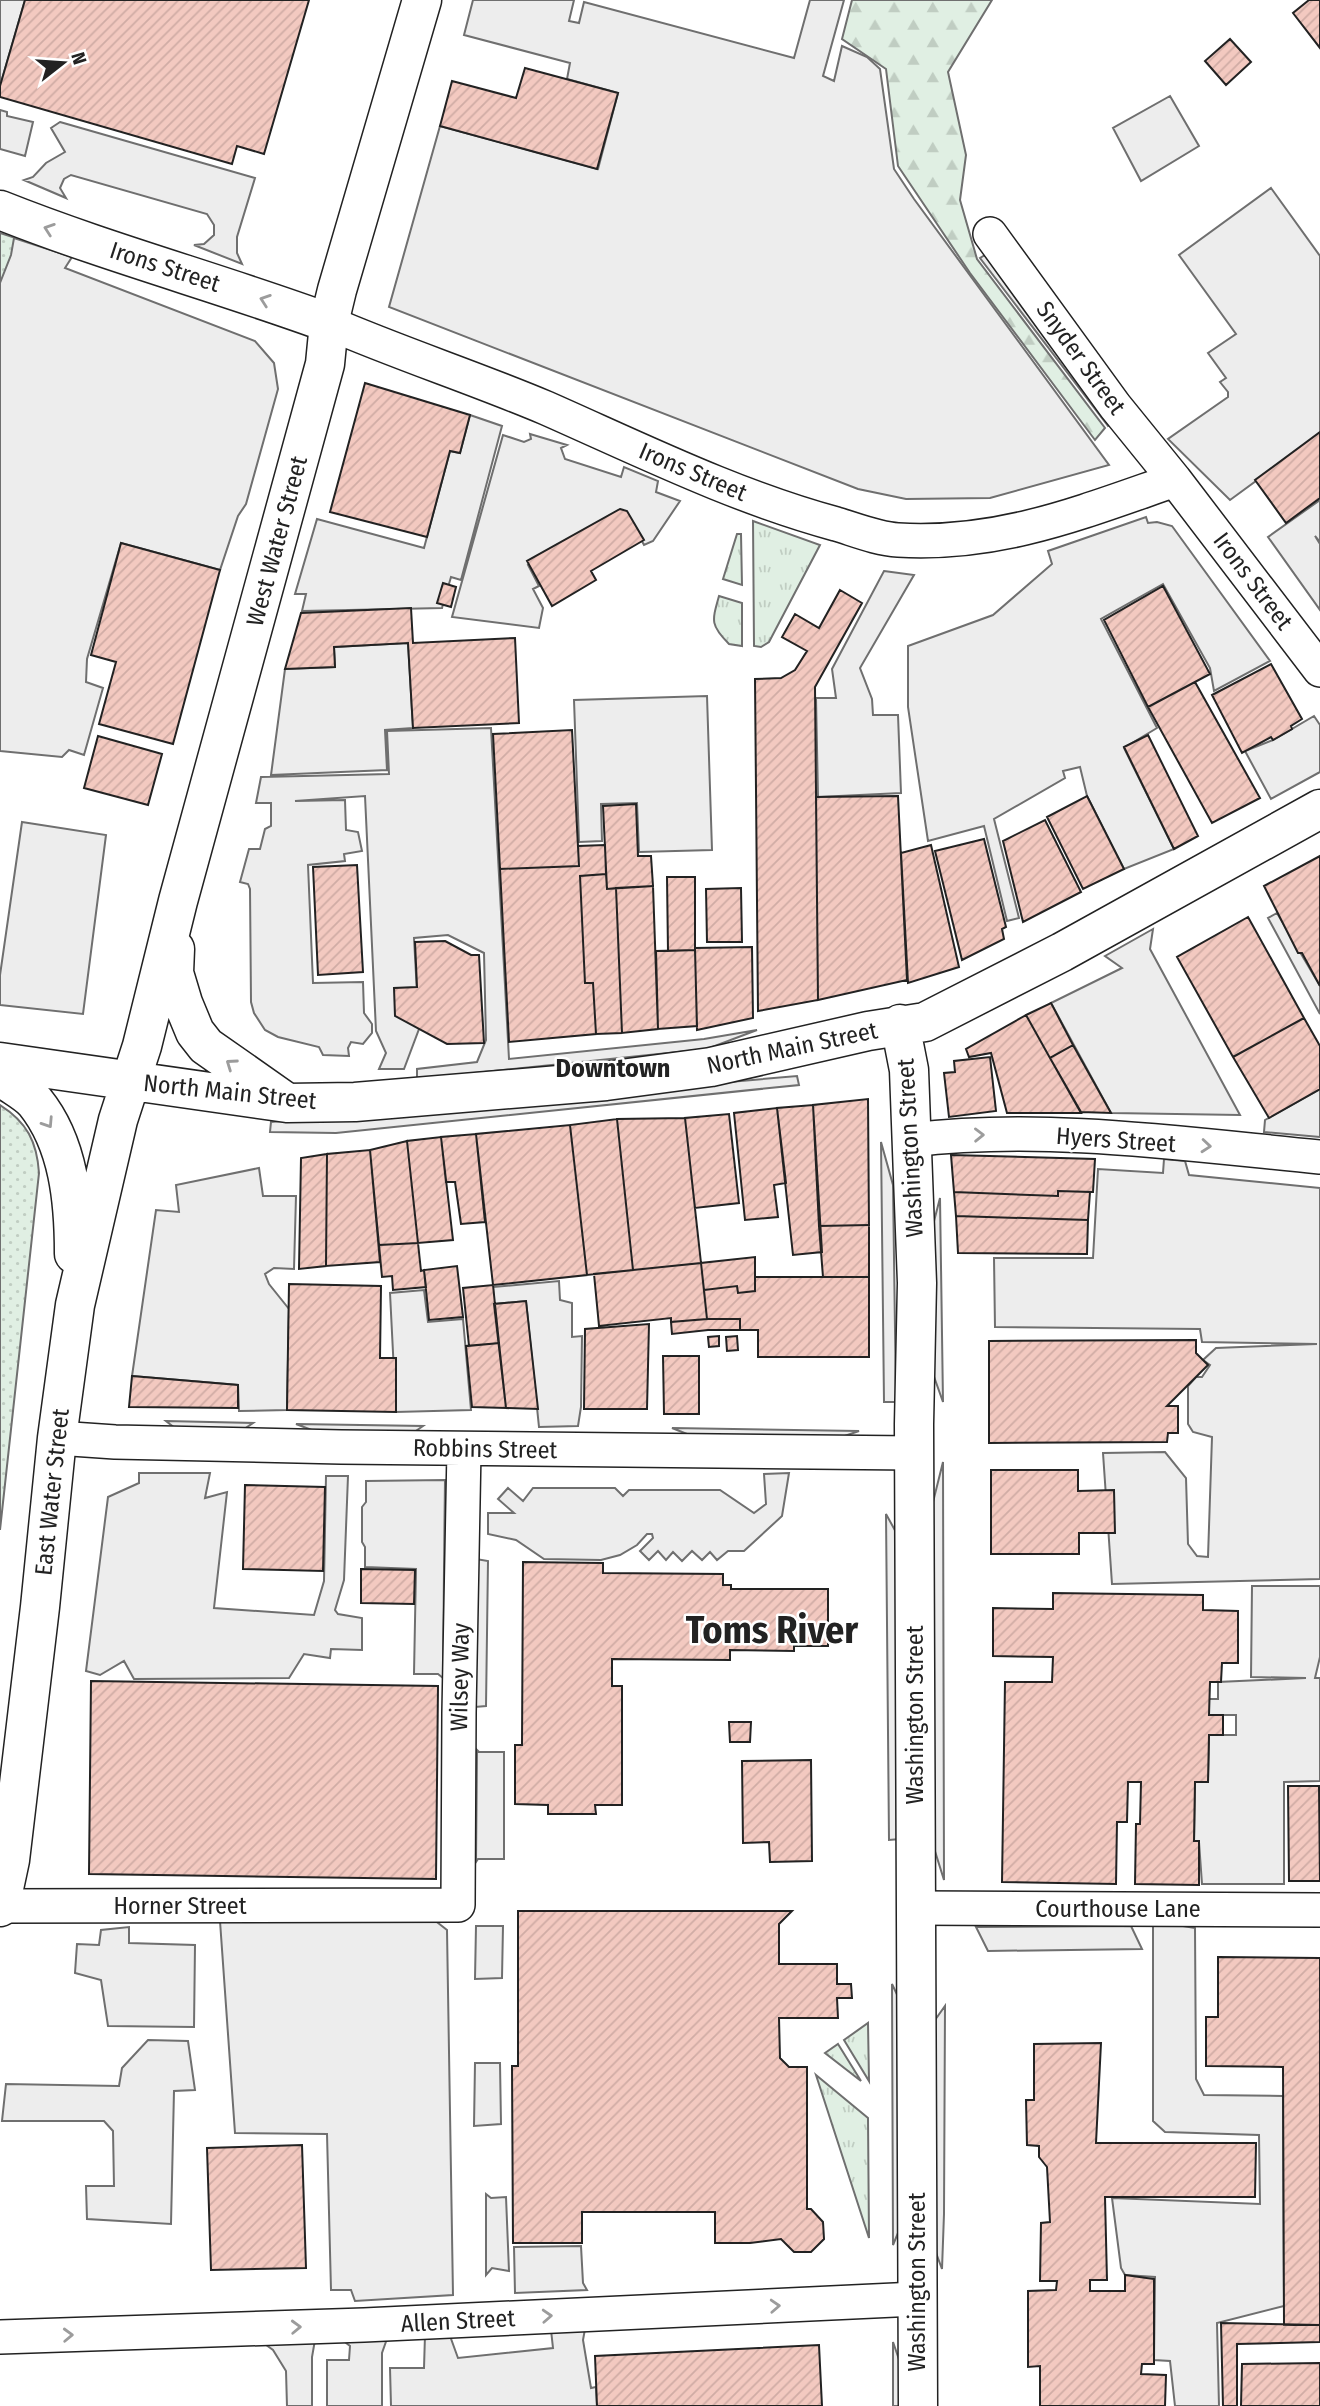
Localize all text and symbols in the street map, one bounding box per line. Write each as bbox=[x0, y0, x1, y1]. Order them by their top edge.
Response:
north arrow bbox=[28, 28, 98, 98]
text: N bbox=[66, 49, 91, 67]
one-way arrow bbox=[43, 223, 55, 237]
street label: Irons Street bbox=[106, 236, 224, 298]
one-way arrow bbox=[259, 294, 272, 308]
street label: Snyder Street bbox=[1031, 296, 1131, 420]
street label: Irons Street bbox=[635, 437, 751, 507]
street label: West Water Street bbox=[241, 453, 313, 629]
street label: Irons Street bbox=[1207, 527, 1299, 635]
street label: North Main Street bbox=[704, 1016, 880, 1080]
district label: Downtown bbox=[556, 1053, 670, 1084]
street label: Washington Street bbox=[891, 1058, 929, 1238]
one-way arrow bbox=[226, 1060, 239, 1072]
street label: North Main Street bbox=[142, 1069, 318, 1115]
one-way arrow bbox=[40, 1115, 53, 1128]
street label: Hyers Street bbox=[1055, 1122, 1177, 1158]
one-way arrow bbox=[973, 1128, 984, 1143]
one-way arrow bbox=[1200, 1139, 1212, 1154]
street label: East Water Street bbox=[29, 1407, 75, 1577]
street label: Robbins Street bbox=[413, 1434, 558, 1464]
district label: Toms River bbox=[686, 1607, 859, 1653]
street label: Wilsey Way bbox=[445, 1622, 475, 1731]
street label: Washington Street bbox=[901, 1625, 929, 1805]
street label: Horner Street bbox=[113, 1892, 247, 1920]
street label: Courthouse Lane bbox=[1035, 1895, 1201, 1923]
street label: Washington Street bbox=[903, 2192, 931, 2372]
one-way arrow bbox=[769, 2299, 780, 2314]
street label: Allen Street bbox=[400, 2304, 516, 2338]
one-way arrow bbox=[542, 2309, 553, 2324]
one-way arrow bbox=[291, 2319, 301, 2335]
one-way arrow bbox=[63, 2327, 74, 2343]

